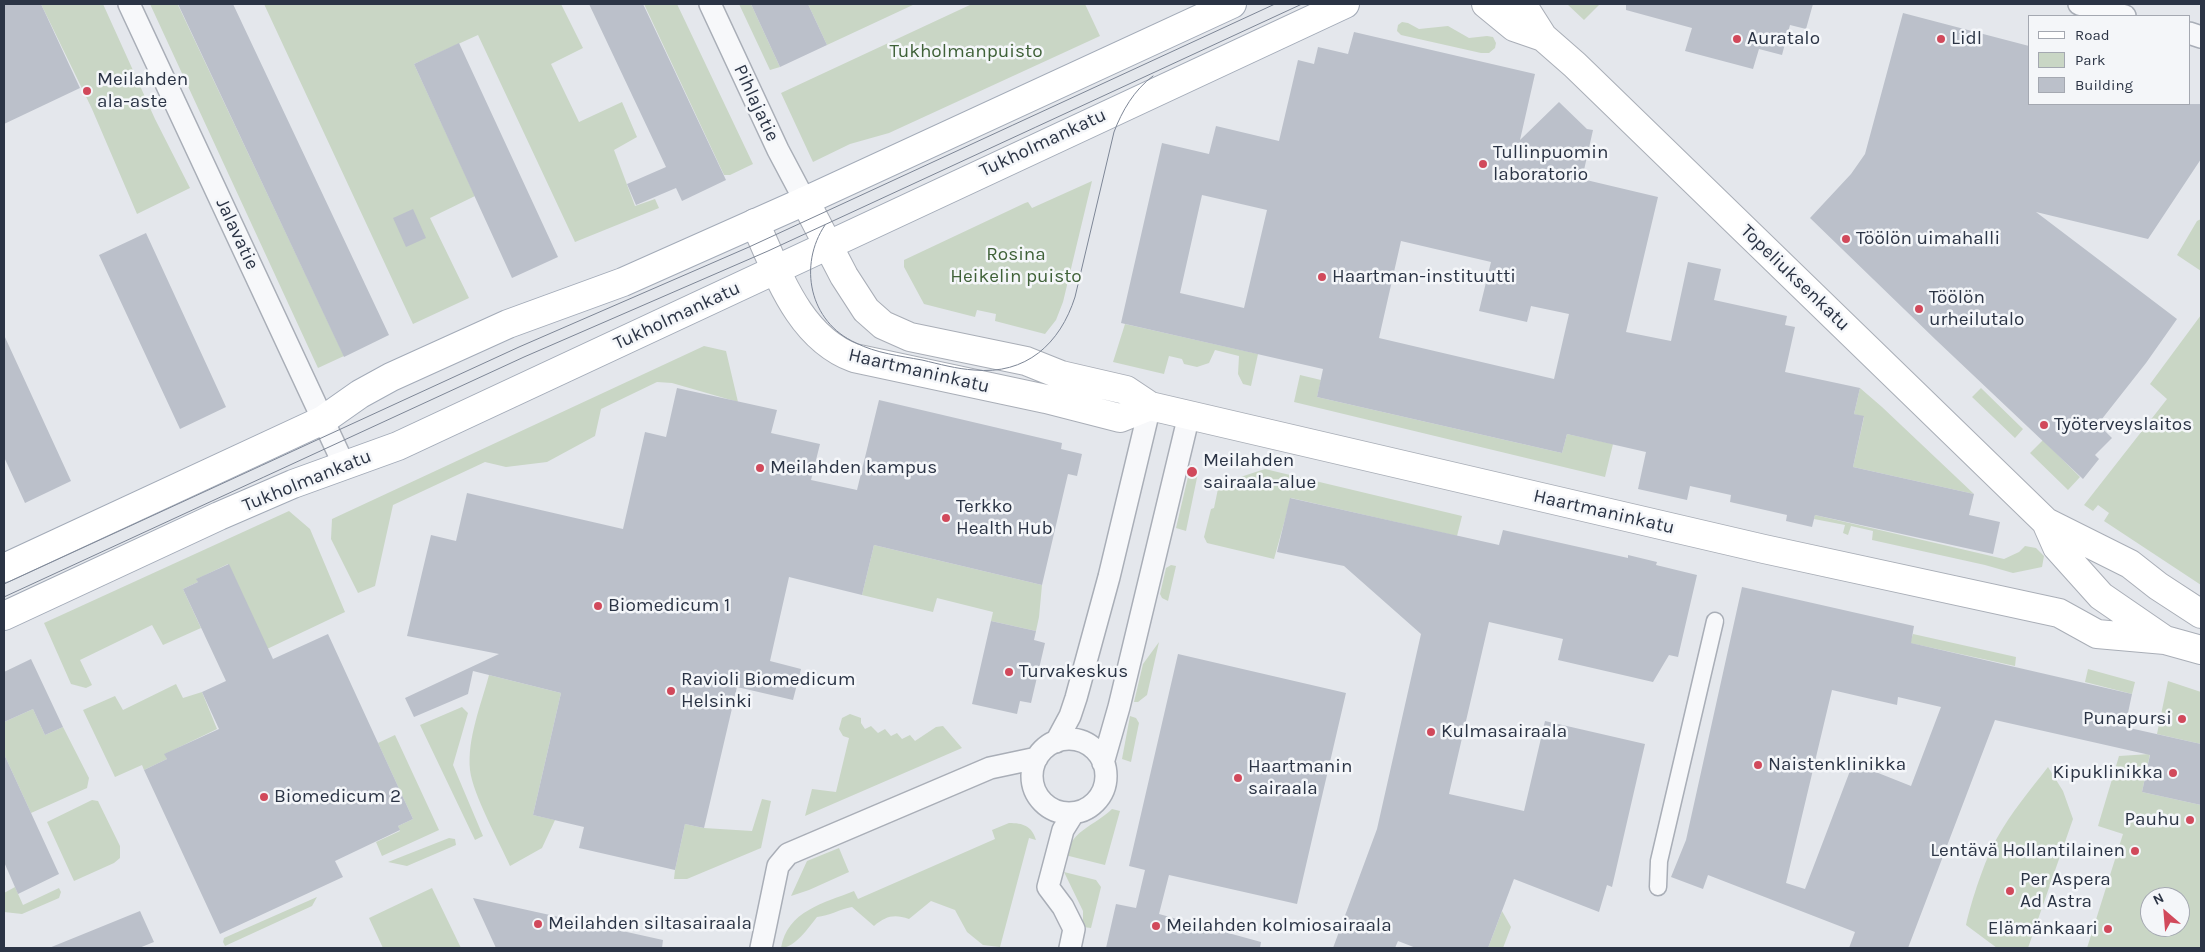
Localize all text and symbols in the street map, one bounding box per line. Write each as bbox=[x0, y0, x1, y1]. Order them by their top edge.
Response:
legend bbox=[2028, 15, 2190, 105]
text: Road bbox=[2075, 26, 2110, 44]
place label: Auratalo bbox=[1747, 28, 1820, 50]
place label: Lidl bbox=[1951, 28, 1982, 50]
marker: Auratalo bbox=[1731, 33, 1743, 45]
marker: Lidl bbox=[1935, 33, 1947, 45]
park label: Tukholmanpuisto bbox=[889, 41, 1043, 63]
text: Park bbox=[2075, 51, 2105, 69]
street label: Pihlajatie bbox=[728, 61, 784, 145]
place label: Meilahden ala-aste bbox=[97, 69, 188, 113]
text: Building bbox=[2075, 76, 2133, 94]
marker: Meilahden ala-aste bbox=[81, 85, 93, 97]
street label: Tukholmankatu bbox=[976, 104, 1110, 182]
place label: Tullinpuomin laboratorio bbox=[1493, 142, 1608, 186]
marker: Tullinpuomin laboratorio bbox=[1477, 158, 1489, 170]
street label: Jalavatie bbox=[211, 195, 263, 273]
street label: Topeliuksenkatu bbox=[1735, 220, 1855, 336]
place label: Töölön uimahalli bbox=[1856, 228, 2000, 250]
marker: Töölön uimahalli bbox=[1840, 233, 1852, 245]
park label: Rosina Heikelin puisto bbox=[950, 244, 1082, 288]
place label: Haartman-instituutti bbox=[1332, 266, 1516, 288]
marker: Haartman-instituutti bbox=[1316, 271, 1328, 283]
street label: Tukholmankatu bbox=[610, 277, 744, 355]
place label: Töölön urheilutalo bbox=[1929, 287, 2024, 331]
marker: Töölön urheilutalo bbox=[1913, 303, 1925, 315]
street label: Haartmaninkatu bbox=[846, 344, 992, 398]
place label: Työterveyslaitos bbox=[2054, 414, 2192, 436]
marker: Työterveyslaitos bbox=[2038, 419, 2050, 431]
street label: Tukholmankatu bbox=[239, 445, 375, 517]
place label: Meilahden sairaala-alue bbox=[1203, 450, 1316, 494]
place label: Meilahden kampus bbox=[770, 457, 937, 479]
marker: Meilahden kampus bbox=[754, 462, 766, 474]
marker: Meilahden sairaala-alue bbox=[1185, 465, 1199, 479]
street label: Haartmaninkatu bbox=[1531, 485, 1677, 539]
place label: Terkko Health Hub bbox=[956, 496, 1053, 540]
marker: Terkko Health Hub bbox=[940, 512, 952, 524]
place label: Biomedicum 1 bbox=[608, 595, 730, 617]
marker: Biomedicum 1 bbox=[592, 600, 604, 612]
place label: Turvakeskus bbox=[1019, 661, 1128, 683]
marker: Turvakeskus bbox=[1003, 666, 1015, 678]
place label: Ravioli Biomedicum Helsinki bbox=[681, 669, 856, 713]
marker: Ravioli Biomedicum Helsinki bbox=[665, 685, 677, 697]
place label: Punapursi bbox=[2083, 708, 2172, 730]
marker: Punapursi bbox=[2176, 713, 2188, 725]
place label: Kulmasairaala bbox=[1441, 721, 1567, 743]
marker: Kulmasairaala bbox=[1425, 726, 1437, 738]
place label: Naistenklinikka bbox=[1768, 754, 1906, 776]
place label: Haartmanin sairaala bbox=[1248, 756, 1352, 800]
marker: Naistenklinikka bbox=[1752, 759, 1764, 771]
place label: Kipuklinikka bbox=[2052, 762, 2163, 784]
marker: Kipuklinikka bbox=[2167, 767, 2179, 779]
marker: Haartmanin sairaala bbox=[1232, 772, 1244, 784]
place label: Biomedicum 2 bbox=[274, 786, 401, 808]
marker: Biomedicum 2 bbox=[258, 791, 270, 803]
place label: Pauhu bbox=[2125, 809, 2180, 831]
marker: Pauhu bbox=[2184, 814, 2196, 826]
place label: Lentävä Hollantilainen bbox=[1930, 840, 2125, 862]
marker: Lentävä Hollantilainen bbox=[2129, 845, 2141, 857]
place label: Per Aspera Ad Astra bbox=[2020, 869, 2111, 913]
marker: Per Aspera Ad Astra bbox=[2004, 885, 2016, 897]
north arrow bbox=[2140, 887, 2190, 937]
text: N bbox=[2150, 889, 2167, 909]
place label: Meilahden siltasairaala bbox=[548, 913, 752, 935]
place label: Meilahden kolmiosairaala bbox=[1166, 915, 1392, 937]
marker: Meilahden siltasairaala bbox=[532, 918, 544, 930]
place label: Elämänkaari bbox=[1988, 918, 2098, 940]
marker: Meilahden kolmiosairaala bbox=[1150, 920, 1162, 932]
marker: Elämänkaari bbox=[2102, 923, 2114, 935]

